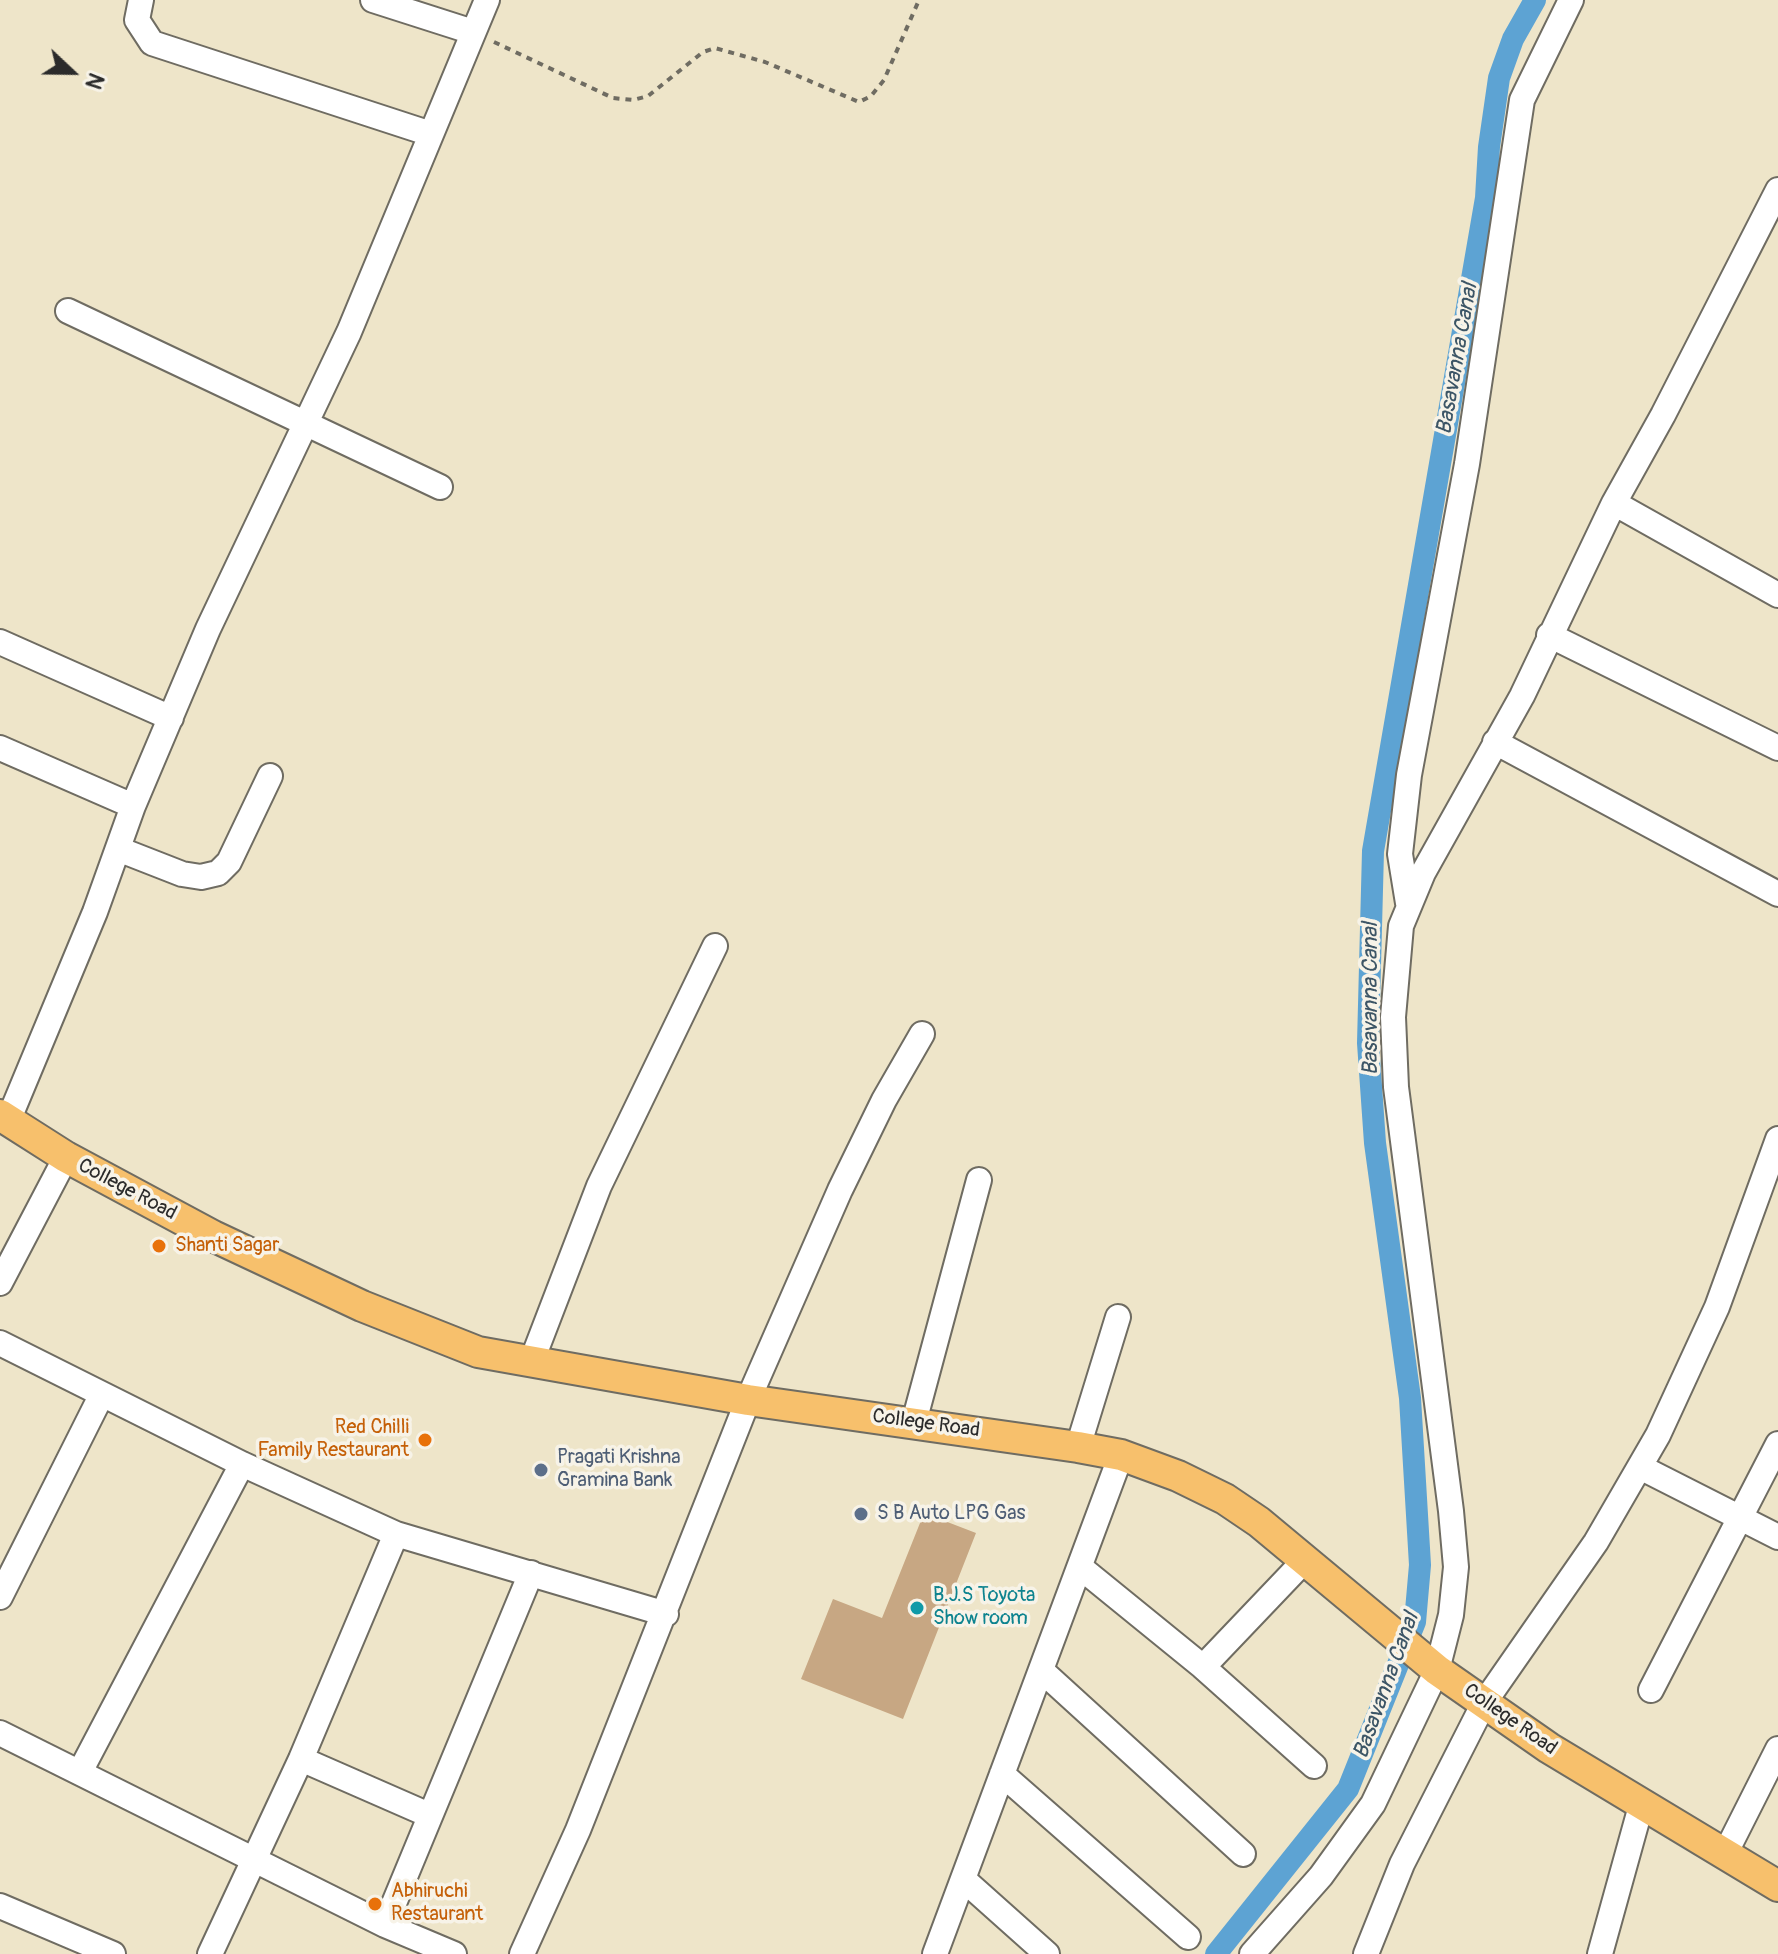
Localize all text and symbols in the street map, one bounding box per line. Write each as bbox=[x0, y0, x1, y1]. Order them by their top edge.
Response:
north arrow bbox=[32, 32, 112, 112]
text: N bbox=[78, 69, 110, 93]
water label: Basavanna Canal bbox=[1432, 281, 1484, 437]
water label: Basavanna Canal bbox=[1358, 922, 1384, 1076]
street label: College Road bbox=[74, 1154, 180, 1226]
place label: Shanti Sagar bbox=[175, 1234, 279, 1258]
marker: Shanti Sagar bbox=[150, 1237, 168, 1255]
street label: College Road bbox=[871, 1405, 981, 1443]
place label: Red Chilli Family Restaurant bbox=[257, 1416, 409, 1463]
marker: Red Chilli Family Restaurant bbox=[416, 1431, 434, 1449]
place label: Pragati Krishna Gramina Bank bbox=[557, 1446, 680, 1493]
marker: Pragati Krishna Gramina Bank bbox=[532, 1461, 550, 1479]
place label: S B Auto LPG Gas bbox=[877, 1502, 1025, 1526]
marker: S B Auto LPG Gas bbox=[852, 1505, 870, 1523]
place label: B.J.S Toyota Show room bbox=[933, 1584, 1035, 1631]
marker: B.J.S Toyota Show room bbox=[908, 1599, 926, 1617]
water label: Basavanna Canal bbox=[1348, 1610, 1426, 1762]
street label: College Road bbox=[1459, 1679, 1561, 1761]
place label: Abhiruchi Restaurant bbox=[391, 1880, 483, 1927]
marker: Abhiruchi Restaurant bbox=[366, 1895, 384, 1913]

